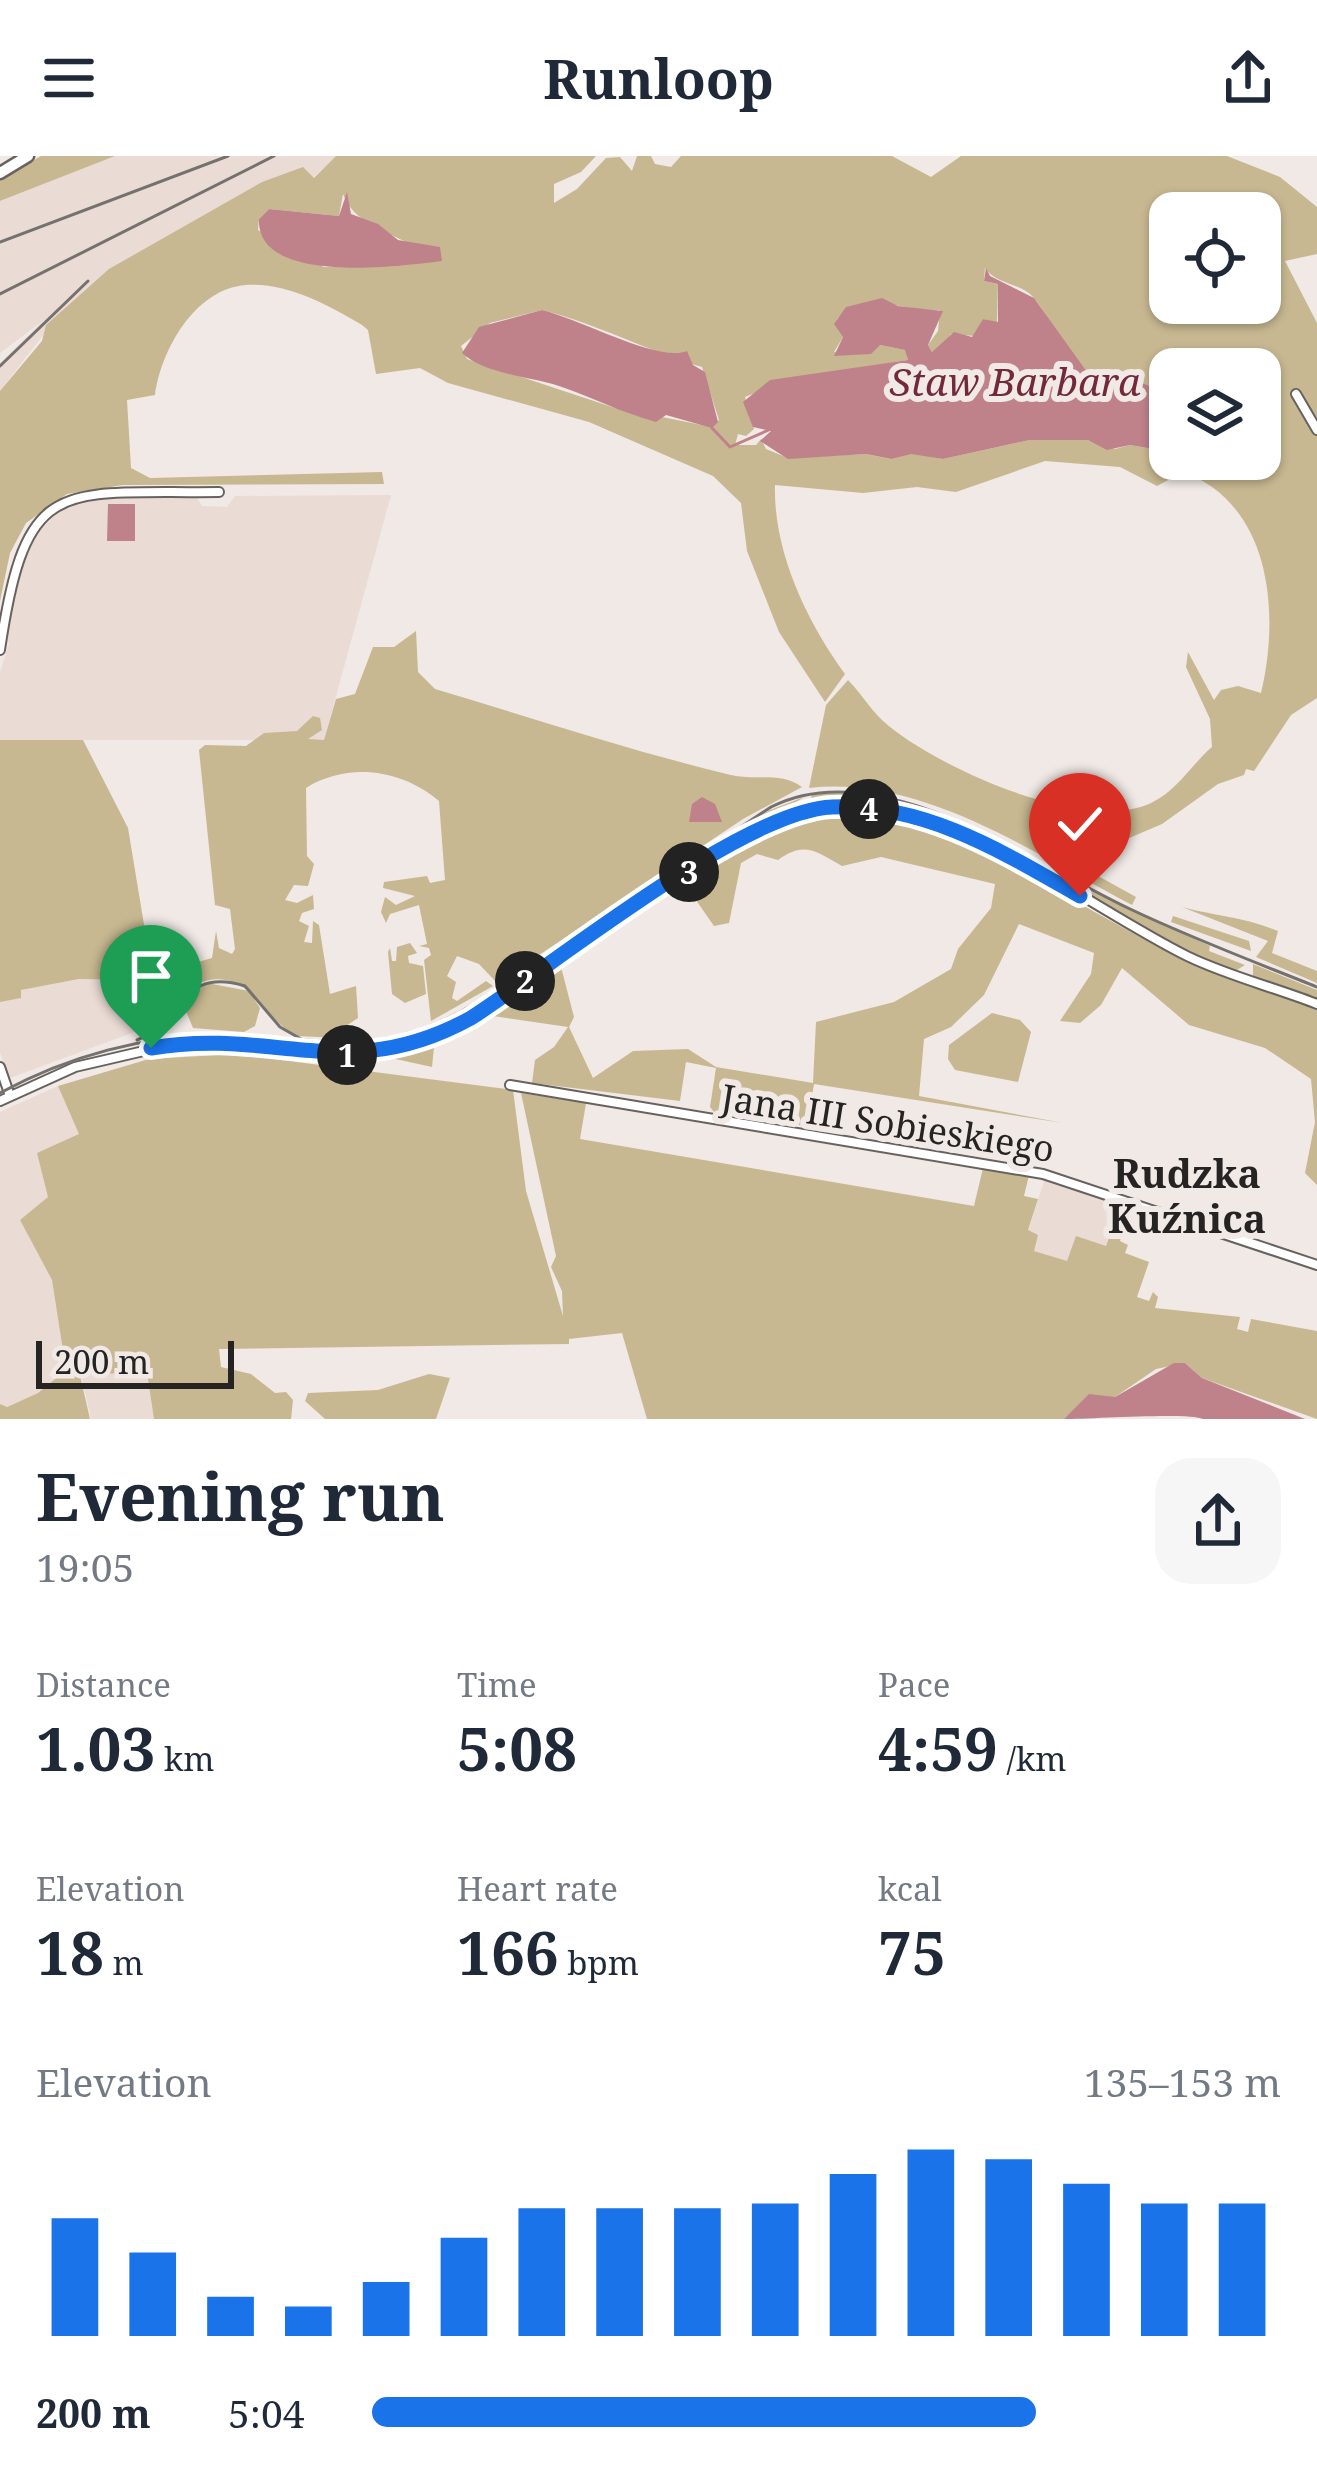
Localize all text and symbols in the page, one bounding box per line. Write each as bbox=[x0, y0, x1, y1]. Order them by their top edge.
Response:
text: Runloop bbox=[543, 41, 774, 115]
icon: menu bbox=[36, 45, 102, 111]
icon: share bbox=[1215, 45, 1281, 111]
map controls bbox=[1149, 192, 1281, 480]
button: locate bbox=[1149, 192, 1281, 324]
button: layers bbox=[1149, 348, 1281, 480]
water label: Staw Barbara bbox=[889, 354, 1141, 407]
pin bbox=[1029, 773, 1131, 896]
pin: 4 bbox=[839, 779, 899, 839]
text: 4 bbox=[860, 786, 878, 831]
icon: check bbox=[1047, 791, 1113, 857]
pin: 3 bbox=[659, 842, 719, 902]
text: 3 bbox=[680, 849, 698, 894]
pin bbox=[100, 925, 202, 1048]
icon: arrive bbox=[118, 943, 184, 1009]
pin: 2 bbox=[495, 951, 555, 1011]
text: 2 bbox=[516, 958, 534, 1003]
pin: 1 bbox=[317, 1025, 377, 1085]
text: 1 bbox=[338, 1032, 356, 1077]
street label: Jana III Sobieskiego bbox=[717, 1072, 1058, 1173]
district label: Rudzka Kuźnica bbox=[1108, 1146, 1266, 1244]
scale bar bbox=[36, 1335, 234, 1388]
text: 200 m bbox=[54, 1339, 149, 1384]
text: Evening run bbox=[36, 1450, 445, 1540]
button: share bbox=[1155, 1458, 1281, 1584]
text: 19:05 bbox=[36, 1540, 134, 1593]
text: Distance bbox=[36, 1662, 171, 1707]
text: Time bbox=[457, 1662, 537, 1707]
text: Pace bbox=[878, 1662, 950, 1707]
text: 1.03 bbox=[36, 1707, 155, 1789]
text: 5:08 bbox=[457, 1707, 577, 1789]
text: 4:59 bbox=[878, 1707, 998, 1789]
text: km bbox=[155, 1736, 214, 1781]
text: /km bbox=[998, 1736, 1067, 1781]
text: Elevation bbox=[36, 1866, 185, 1911]
text: Heart rate bbox=[457, 1866, 618, 1911]
text: kcal bbox=[878, 1866, 942, 1911]
text: 18 bbox=[36, 1911, 104, 1993]
text: 166 bbox=[457, 1911, 559, 1993]
text: 75 bbox=[878, 1911, 946, 1993]
text: m bbox=[104, 1940, 144, 1985]
text: bpm bbox=[559, 1940, 639, 1985]
text: Elevation bbox=[36, 2055, 212, 2108]
text: 135–153 m bbox=[1084, 2055, 1281, 2108]
text: 200 m bbox=[36, 2386, 151, 2439]
text: 5:04 bbox=[228, 2386, 305, 2439]

